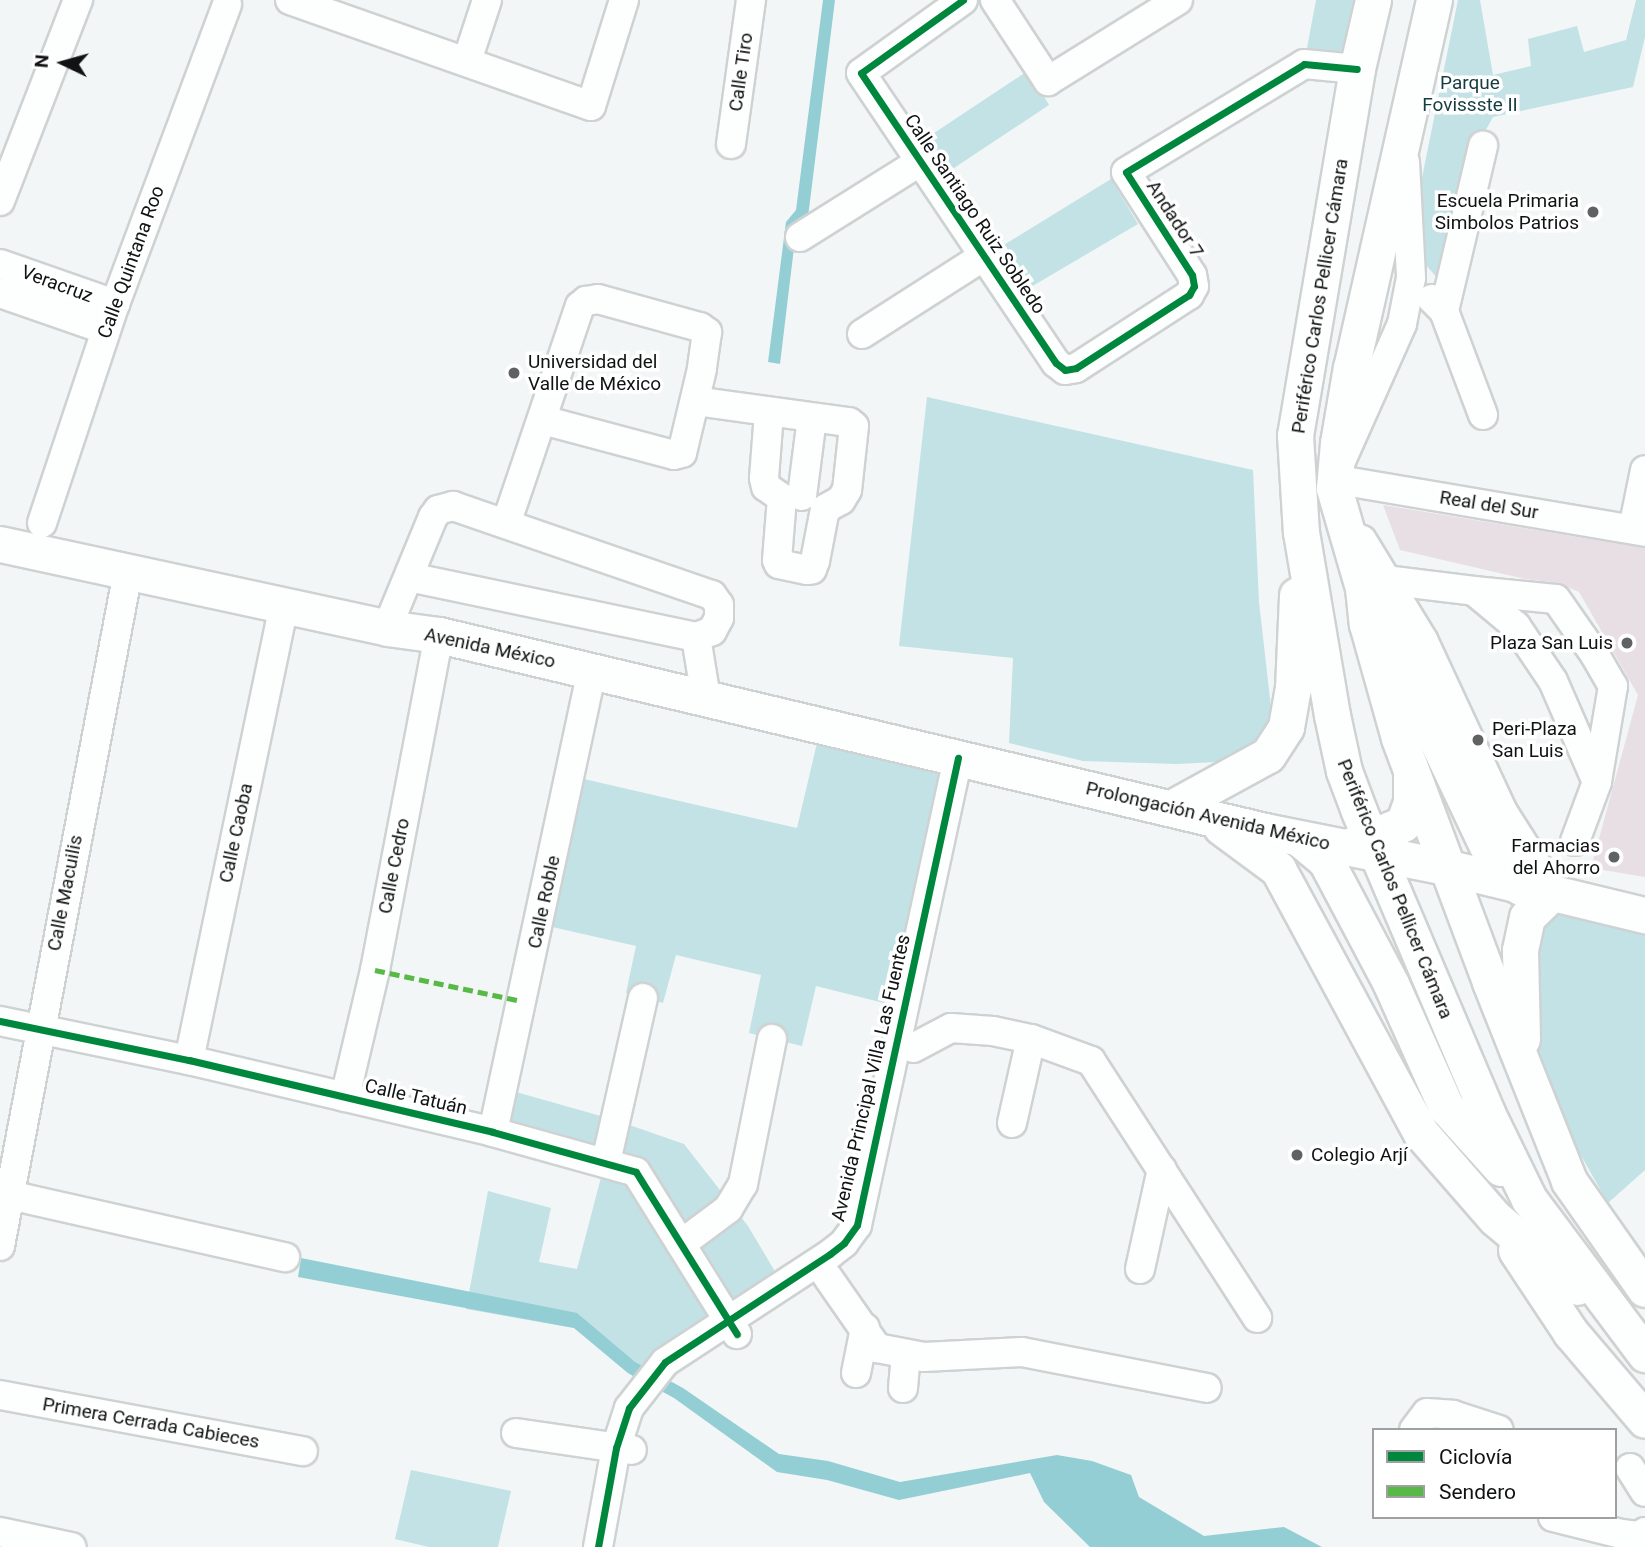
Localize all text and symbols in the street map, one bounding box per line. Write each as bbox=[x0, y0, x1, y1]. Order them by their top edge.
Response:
north arrow bbox=[28, 28, 98, 98]
street label: Calle Tiro bbox=[724, 31, 758, 113]
text: N bbox=[30, 53, 54, 69]
park label: Parque Fovissste II bbox=[1422, 72, 1518, 116]
street label: Calle Santiago Ruiz Sobledo bbox=[900, 110, 1050, 318]
street label: Periférico Carlos Pellicer Cámara bbox=[1287, 157, 1353, 435]
street label: Andador 7 bbox=[1142, 176, 1208, 262]
street label: Calle Quintana Roo bbox=[93, 183, 169, 341]
place label: Escuela Primaria Simbolos Patrios bbox=[1435, 190, 1579, 234]
marker: Escuela Primaria Simbolos Patrios bbox=[1585, 204, 1601, 220]
street label: Veracruz bbox=[18, 261, 96, 307]
place label: Universidad del Valle de México bbox=[528, 351, 661, 395]
marker: Universidad del Valle de México bbox=[506, 365, 522, 381]
street label: Real del Sur bbox=[1438, 486, 1540, 524]
street label: Avenida México bbox=[422, 623, 558, 673]
place label: Plaza San Luis bbox=[1490, 632, 1613, 654]
marker: Plaza San Luis bbox=[1619, 635, 1635, 651]
place label: Peri-Plaza San Luis bbox=[1492, 718, 1577, 762]
marker: Peri-Plaza San Luis bbox=[1470, 732, 1486, 748]
street label: Periférico Carlos Pellicer Cámara bbox=[1332, 756, 1458, 1022]
street label: Prolongación Avenida México bbox=[1084, 777, 1332, 855]
street label: Calle Caoba bbox=[214, 781, 258, 885]
street label: Calle Cedro bbox=[374, 816, 414, 916]
street label: Calle Macuilis bbox=[43, 833, 87, 953]
place label: Farmacias del Ahorro bbox=[1511, 835, 1600, 879]
marker: Farmacias del Ahorro bbox=[1606, 849, 1622, 865]
street label: Calle Roble bbox=[523, 853, 565, 951]
street label: Avenida Principal Villa Las Fuentes bbox=[827, 932, 915, 1224]
street label: Calle Tatuán bbox=[362, 1074, 470, 1120]
place label: Colegio Arjí bbox=[1311, 1144, 1408, 1166]
marker: Colegio Arjí bbox=[1289, 1147, 1305, 1163]
street label: Primera Cerrada Cabieces bbox=[41, 1393, 261, 1453]
legend bbox=[1372, 1428, 1617, 1519]
text: Ciclovía bbox=[1439, 1445, 1513, 1469]
text: Sendero bbox=[1439, 1480, 1516, 1504]

